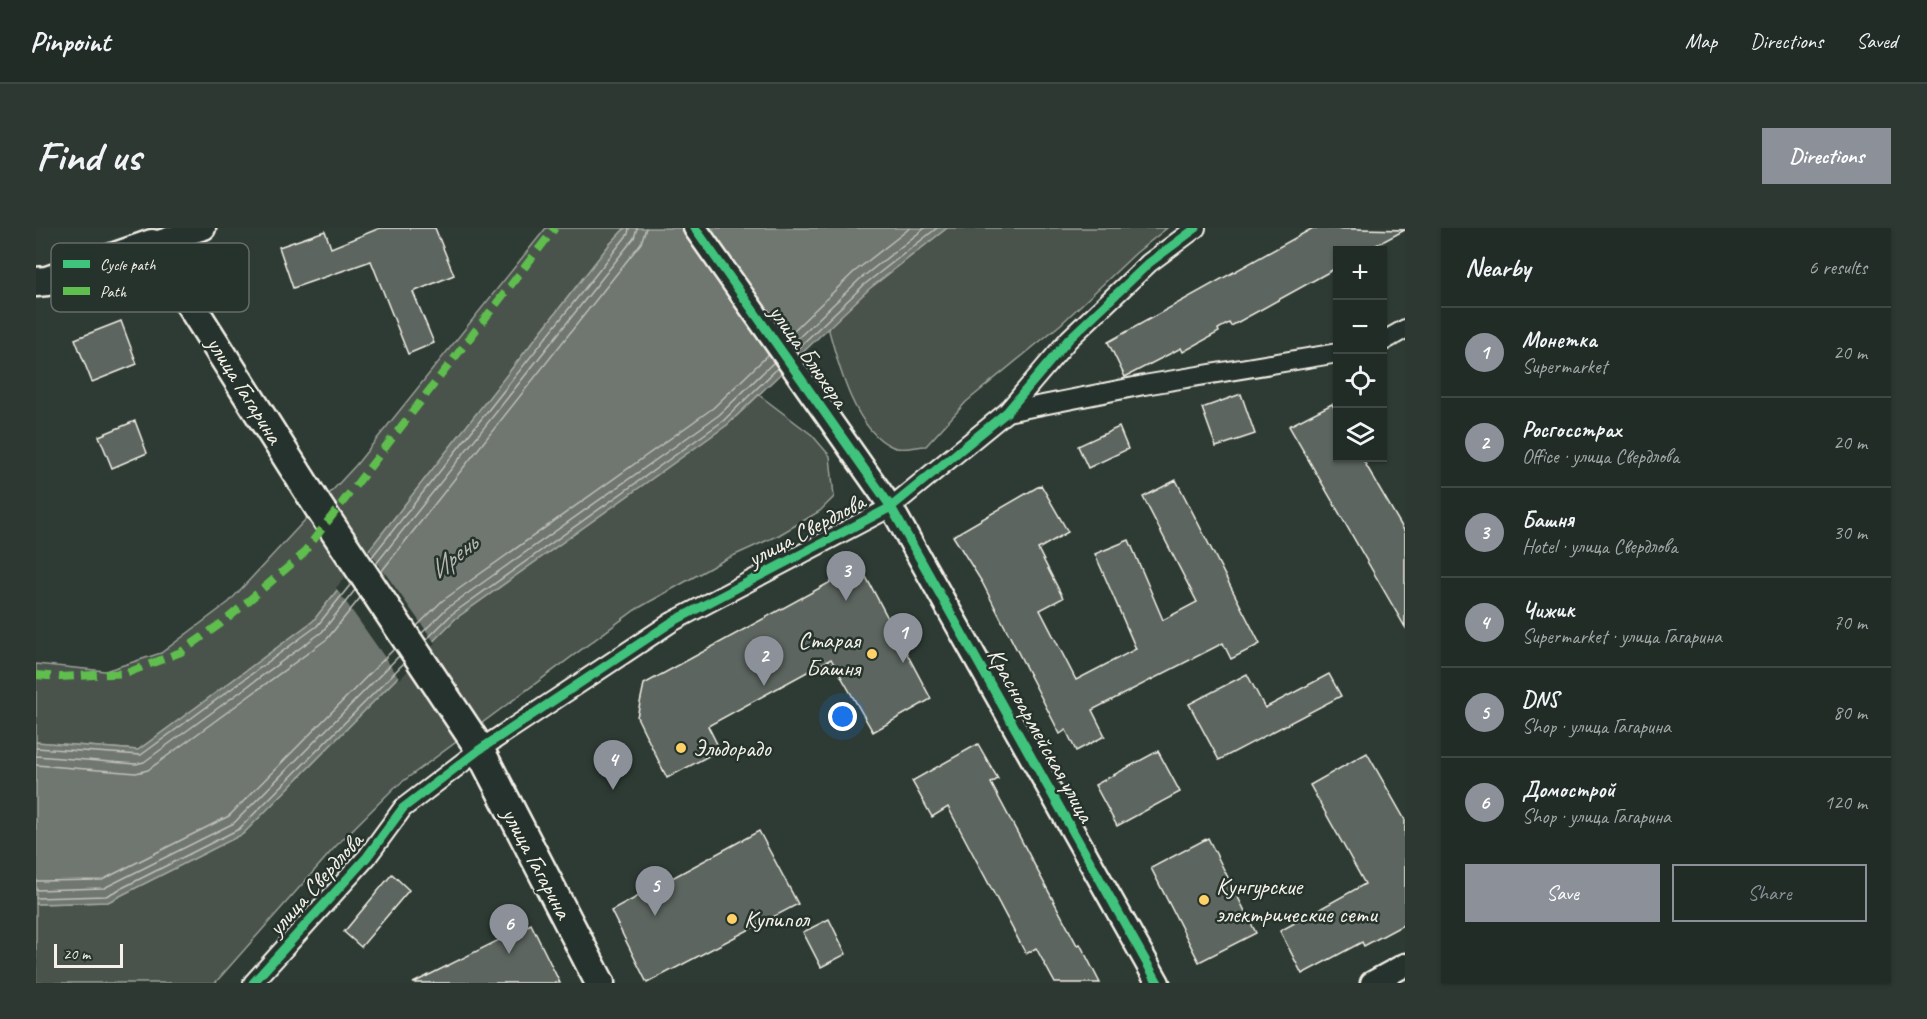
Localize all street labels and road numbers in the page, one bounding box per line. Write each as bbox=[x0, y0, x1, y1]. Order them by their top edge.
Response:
street label: улица Блюхера bbox=[761, 297, 857, 415]
street label: улица Гагарина bbox=[199, 329, 291, 451]
street label: улица Свердлова bbox=[740, 486, 872, 574]
street label: Красноармейская улица bbox=[981, 643, 1102, 829]
street label: улица Гагарина bbox=[494, 801, 579, 925]
street label: улица Свердлова bbox=[259, 825, 371, 943]

